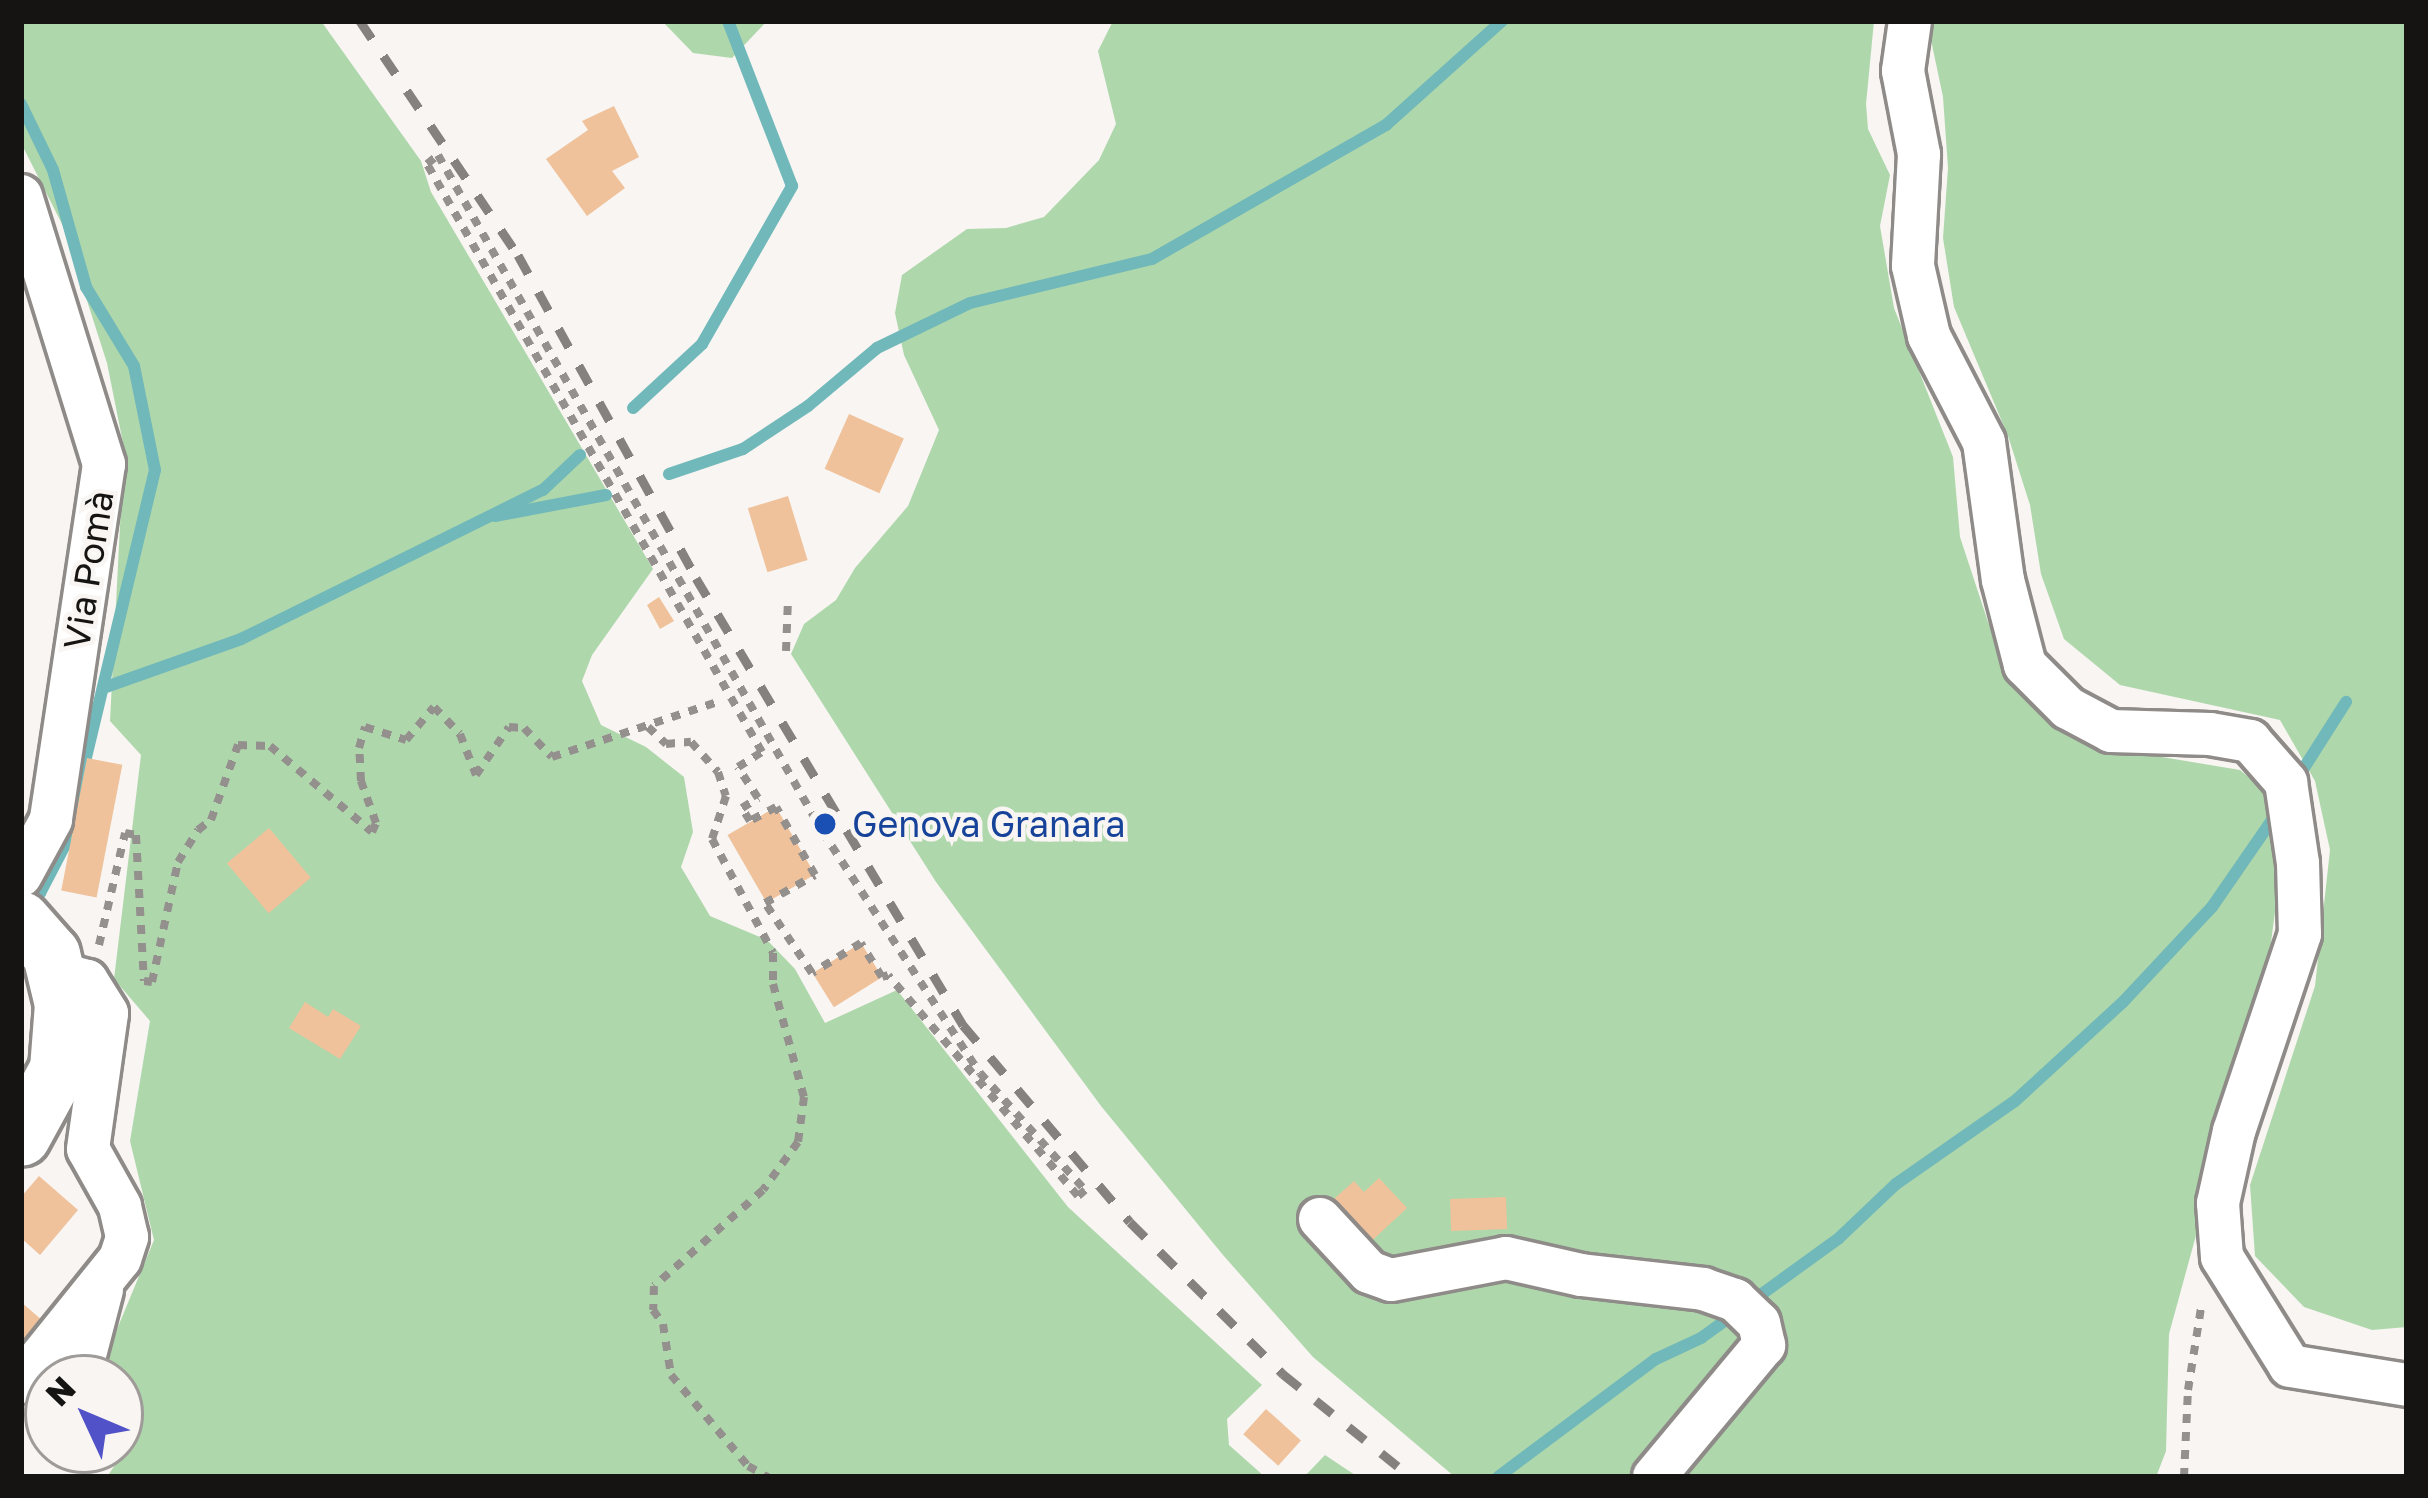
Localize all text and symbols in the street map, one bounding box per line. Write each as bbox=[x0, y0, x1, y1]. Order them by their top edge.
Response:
street label: Via Pomà bbox=[54, 488, 122, 652]
place label: Genova Granara bbox=[852, 802, 1126, 846]
marker: Genova Granara bbox=[809, 808, 841, 840]
north arrow bbox=[24, 1354, 144, 1474]
text: N bbox=[37, 1368, 83, 1413]

